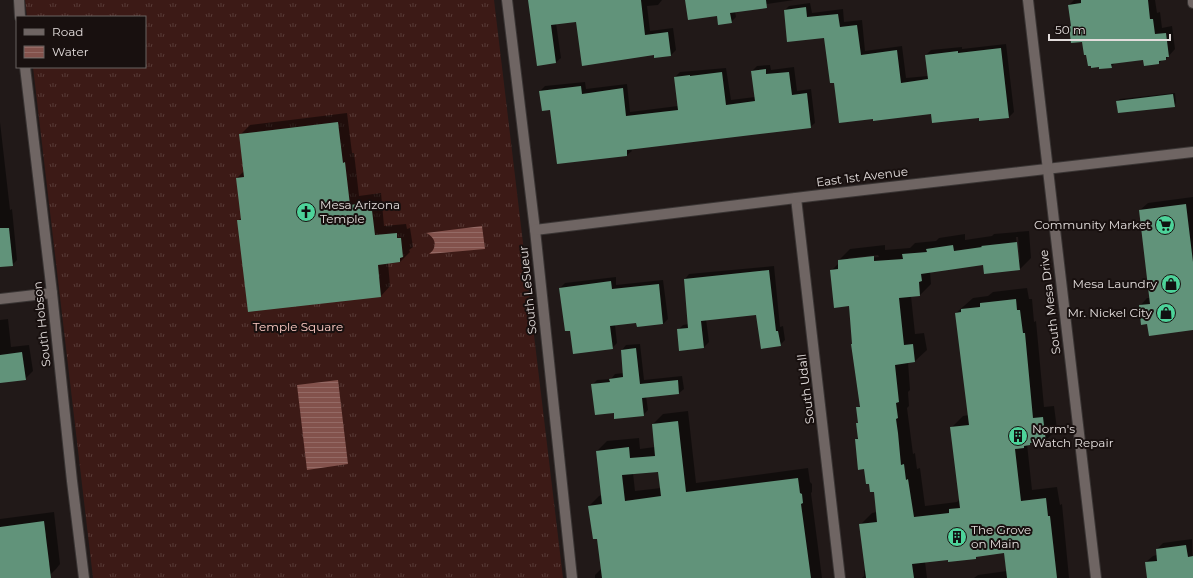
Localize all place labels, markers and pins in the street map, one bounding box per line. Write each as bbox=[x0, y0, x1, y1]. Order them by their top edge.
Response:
place label: Mesa Arizona Temple bbox=[320, 197, 400, 226]
church icon: Mesa Arizona Temple bbox=[295, 201, 317, 223]
supermarket icon: Community Market bbox=[1154, 214, 1176, 236]
place label: Community Market bbox=[1034, 217, 1151, 232]
shop icon: Mesa Laundry bbox=[1160, 273, 1182, 295]
place label: Mesa Laundry bbox=[1073, 276, 1157, 291]
shop icon: Mr. Nickel City bbox=[1155, 302, 1177, 324]
place label: Mr. Nickel City bbox=[1067, 305, 1152, 320]
place label: Norm's Watch Repair bbox=[1032, 421, 1114, 450]
building icon: Norm's Watch Repair bbox=[1007, 425, 1029, 447]
place label: The Grove on Main bbox=[971, 522, 1031, 551]
building icon: The Grove on Main bbox=[946, 526, 968, 548]

